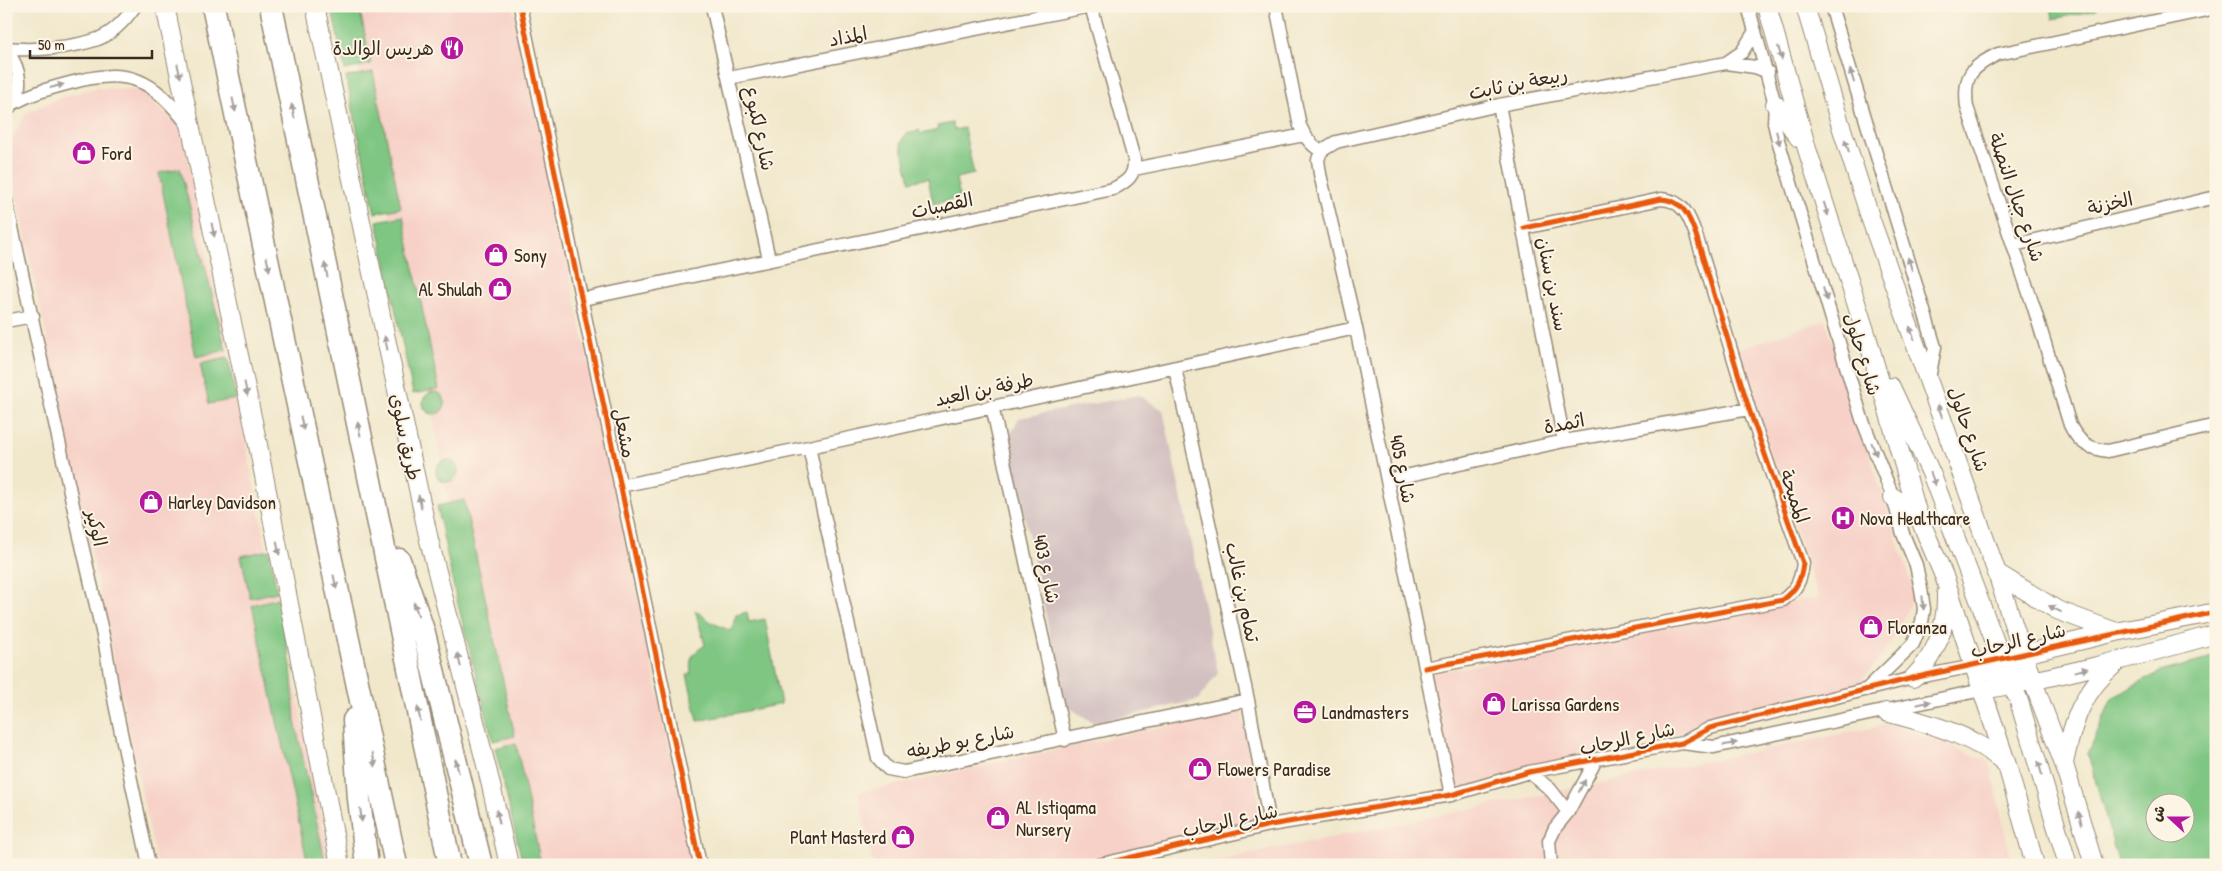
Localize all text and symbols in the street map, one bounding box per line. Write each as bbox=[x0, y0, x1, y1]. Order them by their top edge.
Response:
street label: المذاد bbox=[827, 20, 869, 52]
scale bar bbox=[30, 28, 152, 60]
text: 50 m bbox=[38, 34, 65, 55]
place label: هريس الوالدة bbox=[332, 35, 434, 61]
restaurant icon: هريس الوالدة bbox=[439, 35, 465, 61]
one-way arrow bbox=[1776, 46, 1784, 61]
street label: ربيعة بن ثابت bbox=[1466, 61, 1570, 105]
one-way arrow bbox=[175, 63, 183, 78]
one-way arrow bbox=[1847, 68, 1855, 83]
one-way arrow bbox=[50, 82, 65, 90]
street label: شارع لكبوع bbox=[737, 83, 782, 173]
one-way arrow bbox=[231, 98, 239, 114]
one-way arrow bbox=[289, 103, 297, 118]
street label: شارع جبال النصلة bbox=[1982, 129, 2051, 265]
one-way arrow bbox=[1774, 131, 1782, 146]
one-way arrow bbox=[1843, 139, 1851, 154]
shop icon: Ford bbox=[71, 140, 97, 166]
place label: Ford bbox=[101, 140, 132, 166]
street label: الخزنة bbox=[2085, 185, 2135, 221]
street label: القصبات bbox=[909, 186, 975, 224]
one-way arrow bbox=[1822, 202, 1830, 217]
one-way arrow bbox=[209, 222, 217, 237]
street label: سند بن سنان bbox=[1531, 235, 1575, 333]
shop icon: Sony bbox=[483, 242, 509, 268]
place label: Sony bbox=[514, 242, 547, 268]
one-way arrow bbox=[264, 257, 272, 272]
one-way arrow bbox=[1906, 257, 1914, 272]
one-way arrow bbox=[322, 262, 330, 278]
place label: Al Shulah bbox=[419, 276, 482, 302]
shop icon: Al Shulah bbox=[487, 276, 513, 302]
one-way arrow bbox=[1821, 287, 1829, 302]
street label: شارع حلول bbox=[1837, 309, 1888, 399]
one-way arrow bbox=[1908, 325, 1916, 340]
one-way arrow bbox=[382, 335, 390, 350]
street label: طرفة بن العبد bbox=[932, 366, 1036, 412]
one-way arrow bbox=[243, 381, 251, 397]
street label: شارع حالول bbox=[1941, 383, 1996, 476]
street label: طريق سلوى bbox=[384, 391, 428, 483]
one-way arrow bbox=[1936, 403, 1944, 418]
street label: مشعل bbox=[607, 406, 643, 460]
street label: اثمدة bbox=[1541, 406, 1587, 440]
one-way arrow bbox=[298, 416, 306, 431]
one-way arrow bbox=[355, 421, 363, 437]
street label: شارع 405 bbox=[1383, 433, 1422, 506]
one-way arrow bbox=[1870, 442, 1878, 457]
street label: المميحة bbox=[1774, 466, 1816, 526]
one-way arrow bbox=[1929, 472, 1937, 487]
shop icon: Harley Davidson bbox=[138, 489, 164, 515]
place label: Harley Davidson bbox=[168, 489, 276, 515]
one-way arrow bbox=[416, 493, 424, 509]
street label: الوكير bbox=[80, 505, 114, 549]
hospital icon: Nova Healthcare bbox=[1830, 505, 1856, 531]
place label: Nova Healthcare bbox=[1860, 505, 1971, 531]
street label: شارع 403 bbox=[1026, 532, 1067, 606]
street label: تمام بن غالب bbox=[1218, 539, 1266, 645]
one-way arrow bbox=[275, 541, 283, 557]
one-way arrow bbox=[332, 575, 340, 591]
one-way arrow bbox=[1919, 595, 1927, 611]
one-way arrow bbox=[412, 602, 419, 617]
one-way arrow bbox=[2047, 605, 2062, 613]
shop icon: Floranza bbox=[1858, 614, 1884, 640]
place label: Floranza bbox=[1887, 614, 1947, 640]
street label: شارع الرحاب bbox=[1968, 616, 2068, 665]
one-way arrow bbox=[455, 652, 463, 667]
one-way arrow bbox=[2074, 666, 2089, 674]
shop icon: Larissa Gardens bbox=[1481, 691, 1507, 717]
place label: Larissa Gardens bbox=[1512, 691, 1619, 717]
office icon: Landmasters bbox=[1292, 699, 1318, 725]
place label: Landmasters bbox=[1322, 699, 1409, 725]
one-way arrow bbox=[1916, 699, 1931, 707]
one-way arrow bbox=[414, 706, 422, 722]
street label: شارع الرحاب bbox=[1577, 715, 1677, 762]
street label: شارع بو طريفه bbox=[904, 718, 1016, 765]
one-way arrow bbox=[1723, 740, 1738, 748]
one-way arrow bbox=[370, 753, 378, 768]
shop icon: Flowers Paradise bbox=[1187, 756, 1213, 782]
place label: Flowers Paradise bbox=[1217, 756, 1332, 782]
one-way arrow bbox=[453, 759, 461, 774]
one-way arrow bbox=[2035, 760, 2043, 775]
one-way arrow bbox=[1578, 779, 1586, 794]
place label: AL Istiqama Nursery bbox=[1016, 794, 1096, 842]
north arrow bbox=[2144, 794, 2194, 844]
street label: شارع الرحاب bbox=[1180, 797, 1280, 844]
text: ش bbox=[2146, 803, 2169, 824]
shop icon: AL Istiqama Nursery bbox=[985, 805, 1011, 831]
one-way arrow bbox=[357, 807, 365, 823]
one-way arrow bbox=[494, 810, 502, 825]
one-way arrow bbox=[2076, 810, 2084, 825]
place label: Plant Masterd bbox=[790, 824, 887, 850]
shop icon: Plant Masterd bbox=[890, 824, 916, 850]

